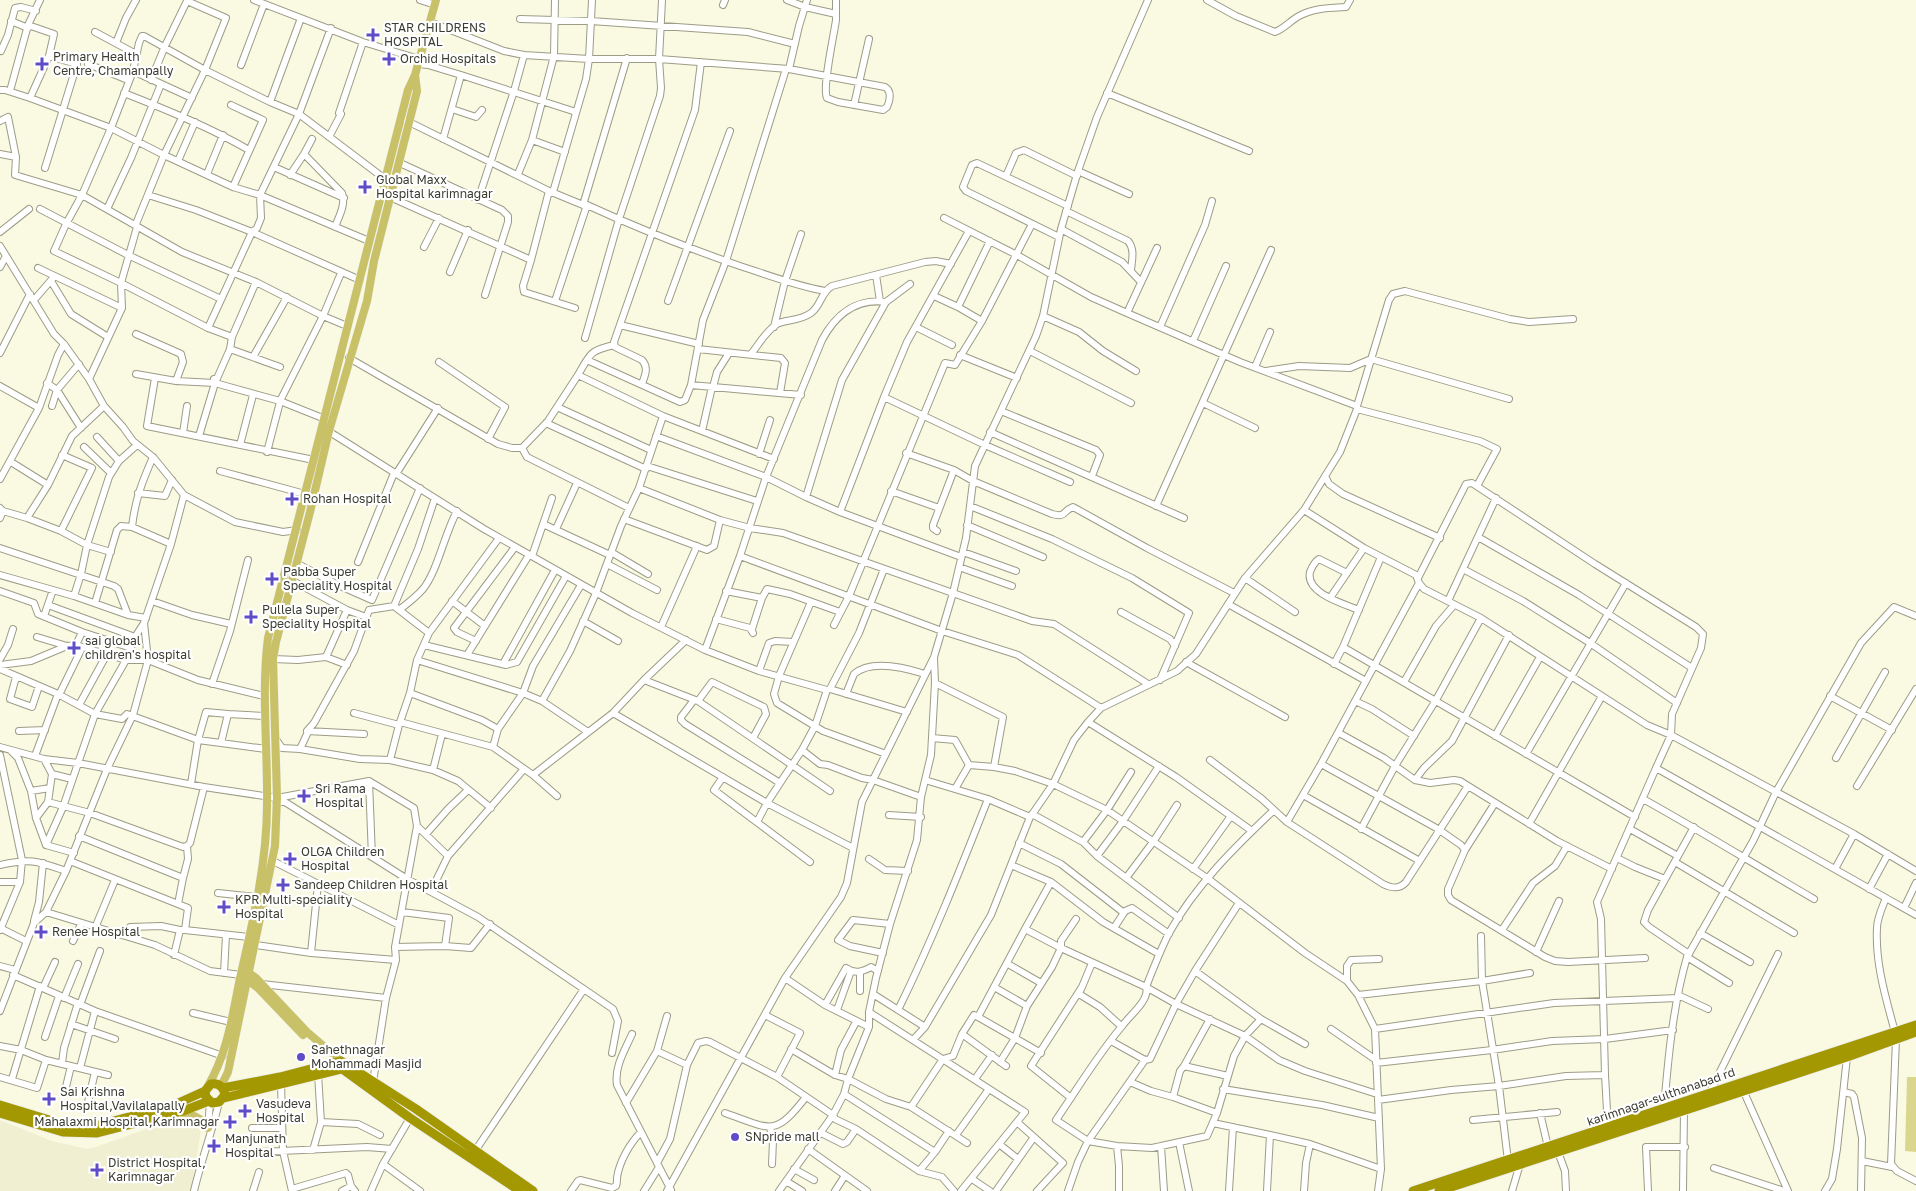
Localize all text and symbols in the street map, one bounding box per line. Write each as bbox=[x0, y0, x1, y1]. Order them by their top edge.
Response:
place label: STAR CHILDRENS HOSPITAL bbox=[384, 20, 486, 49]
marker: STAR CHILDRENS HOSPITAL bbox=[366, 28, 380, 42]
place label: Primary Health Centre, Chamanpally bbox=[53, 49, 174, 78]
place label: Orchid Hospitals bbox=[400, 51, 496, 66]
marker: Orchid Hospitals bbox=[382, 52, 396, 66]
marker: Primary Health Centre, Chamanpally bbox=[35, 57, 49, 71]
place label: Global Maxx Hospital karimnagar bbox=[376, 172, 493, 201]
marker: Global Maxx Hospital karimnagar bbox=[358, 180, 372, 194]
place label: Rohan Hospital bbox=[303, 491, 392, 506]
marker: Rohan Hospital bbox=[285, 492, 299, 506]
place label: Pabba Super Speciality Hospital bbox=[283, 564, 392, 593]
marker: Pabba Super Speciality Hospital bbox=[265, 572, 279, 586]
place label: Pullela Super Speciality Hospital bbox=[262, 602, 371, 631]
marker: Pullela Super Speciality Hospital bbox=[244, 610, 258, 624]
place label: sai global children's hospital bbox=[85, 633, 191, 662]
marker: sai global children's hospital bbox=[67, 641, 81, 655]
place label: Sri Rama Hospital bbox=[315, 781, 366, 810]
marker: Sri Rama Hospital bbox=[297, 789, 311, 803]
place label: OLGA Children Hospital bbox=[301, 844, 384, 873]
marker: OLGA Children Hospital bbox=[283, 852, 297, 866]
place label: Sandeep Children Hospital bbox=[294, 877, 448, 892]
marker: Sandeep Children Hospital bbox=[276, 878, 290, 892]
place label: KPR Multi-speciality Hospital bbox=[235, 892, 352, 921]
marker: KPR Multi-speciality Hospital bbox=[217, 900, 231, 914]
place label: Renee Hospital bbox=[52, 924, 140, 939]
marker: Renee Hospital bbox=[34, 925, 48, 939]
place label: Sahethnagar Mohammadi Masjid bbox=[311, 1042, 422, 1071]
marker: Sahethnagar Mohammadi Masjid bbox=[295, 1051, 307, 1063]
street label: karimnagar-sulthanabad rd bbox=[1585, 1064, 1737, 1129]
place label: Sai Krishna Hospital,Vavilalapally bbox=[60, 1084, 185, 1113]
marker: Sai Krishna Hospital,Vavilalapally bbox=[42, 1092, 56, 1106]
place label: Vasudeva Hospital bbox=[256, 1096, 311, 1125]
marker: Vasudeva Hospital bbox=[238, 1104, 252, 1118]
place label: Mahalaxmi Hospital,Karimnagar bbox=[34, 1114, 219, 1129]
marker: Mahalaxmi Hospital,Karimnagar bbox=[223, 1115, 237, 1129]
place label: SNpride mall bbox=[745, 1129, 820, 1144]
place label: Manjunath Hospital bbox=[225, 1131, 286, 1160]
marker: SNpride mall bbox=[729, 1131, 741, 1143]
marker: Manjunath Hospital bbox=[207, 1139, 221, 1153]
place label: District Hospital, Karimnagar bbox=[108, 1155, 206, 1184]
marker: District Hospital, Karimnagar bbox=[90, 1163, 104, 1177]

